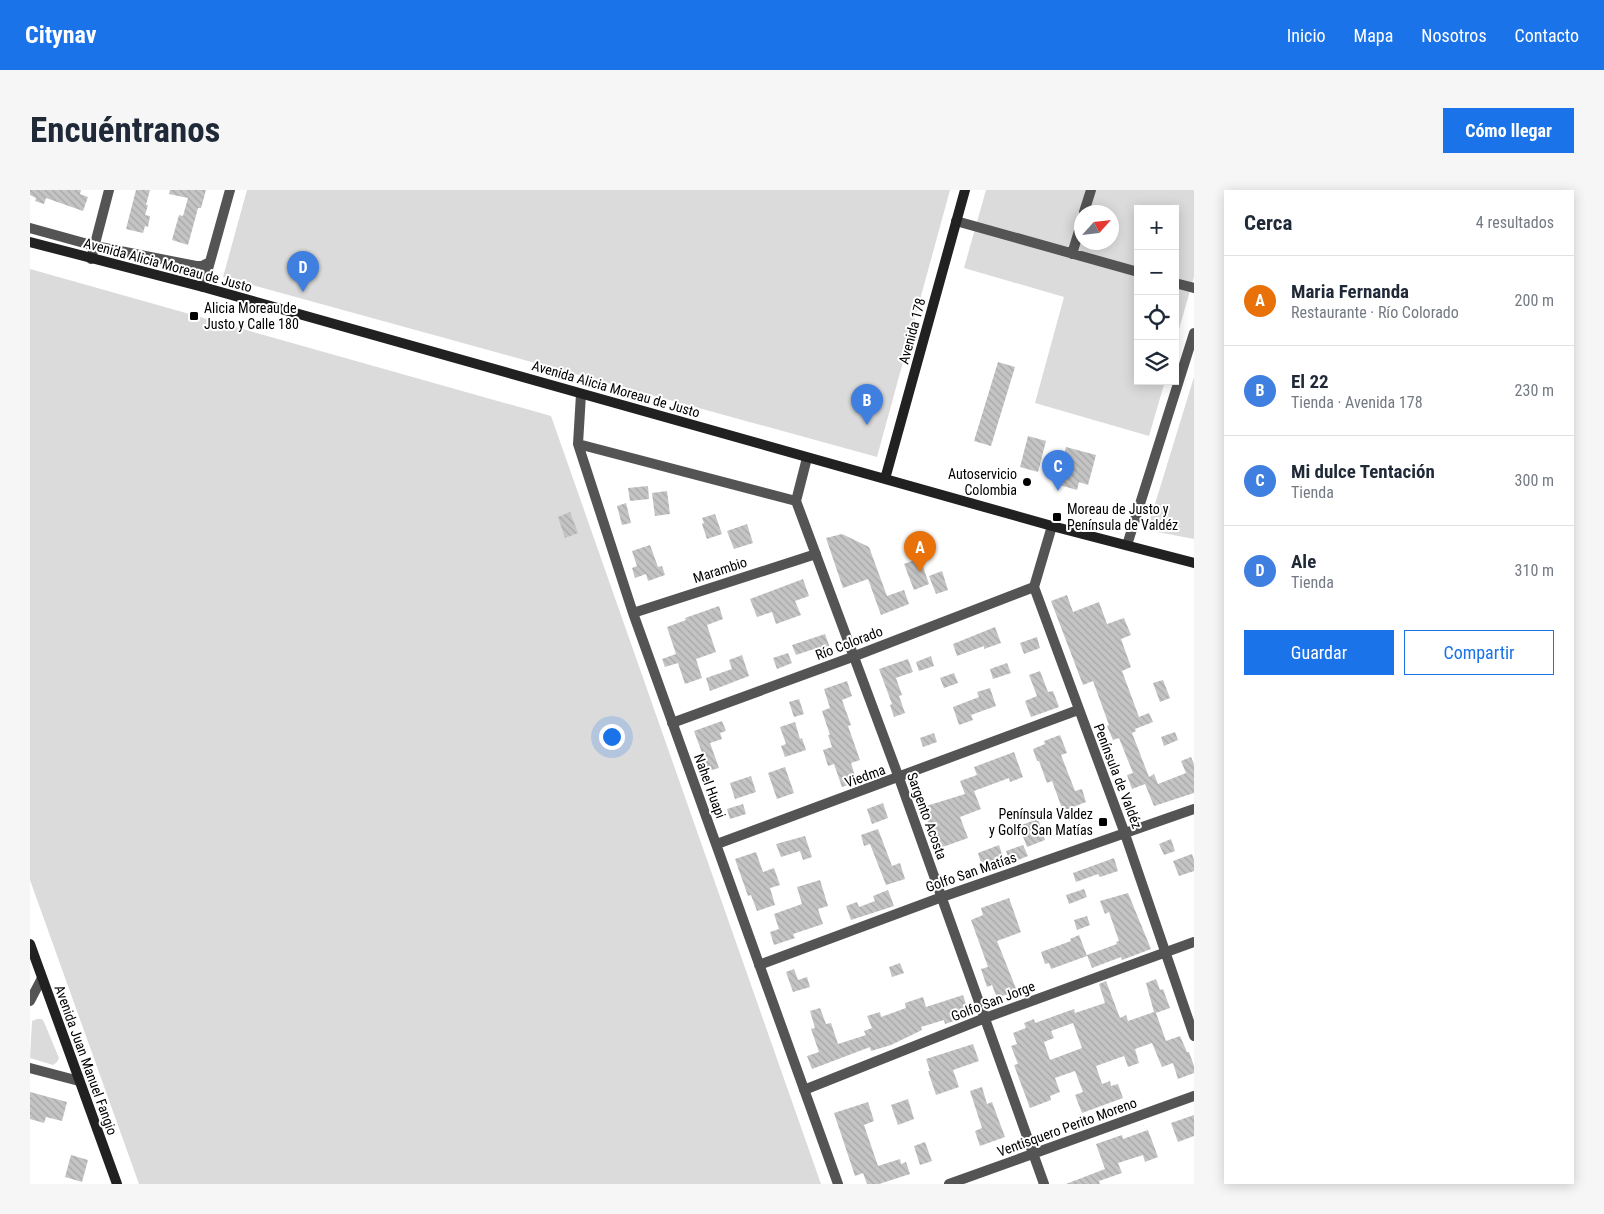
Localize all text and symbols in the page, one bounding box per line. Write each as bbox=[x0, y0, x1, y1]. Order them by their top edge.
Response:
text: Citynav bbox=[25, 21, 96, 49]
text: Inicio bbox=[1287, 25, 1326, 46]
text: Mapa bbox=[1354, 25, 1393, 46]
text: Nosotros bbox=[1421, 25, 1487, 46]
text: Contacto bbox=[1515, 25, 1579, 46]
button: Cómo llegar bbox=[1443, 108, 1574, 153]
text: Encuéntranos bbox=[30, 110, 221, 151]
north arrow bbox=[1074, 205, 1119, 250]
map controls bbox=[1134, 205, 1179, 385]
button: + bbox=[1134, 205, 1179, 250]
text: Cerca bbox=[1244, 211, 1292, 235]
text: 4 resultados bbox=[1476, 213, 1554, 232]
street label: Avenida Alicia Moreau de Justo bbox=[82, 235, 254, 295]
button: − bbox=[1134, 250, 1179, 295]
pin: D bbox=[287, 251, 319, 292]
text: Maria Fernanda bbox=[1291, 280, 1409, 303]
text: A bbox=[1255, 291, 1265, 310]
text: 200 m bbox=[1515, 291, 1554, 310]
button: locate bbox=[1134, 295, 1179, 340]
street label: Avenida 178 bbox=[895, 296, 929, 366]
place label: Alicia Moreau de Justo y Calle 180 bbox=[204, 300, 299, 332]
text: Restaurante · Río Colorado bbox=[1291, 303, 1459, 322]
marker: Alicia Moreau de Justo y Calle 180 bbox=[188, 310, 200, 322]
button: layers bbox=[1134, 340, 1179, 385]
street label: Avenida Alicia Moreau de Justo bbox=[530, 357, 702, 421]
text: El 22 bbox=[1291, 370, 1329, 393]
text: B bbox=[1256, 381, 1264, 400]
text: 230 m bbox=[1515, 381, 1554, 400]
pin: B bbox=[851, 384, 883, 425]
text: Tienda · Avenida 178 bbox=[1291, 393, 1423, 412]
pin: C bbox=[1042, 450, 1074, 491]
text: Mi dulce Tentación bbox=[1291, 460, 1435, 483]
place label: Autoservicio Colombia bbox=[948, 466, 1017, 498]
text: C bbox=[1255, 471, 1265, 490]
text: 300 m bbox=[1515, 471, 1554, 490]
marker: Autoservicio Colombia bbox=[1021, 476, 1033, 488]
text: Tienda bbox=[1291, 483, 1334, 502]
place label: Moreau de Justo y Península de Valdéz bbox=[1067, 501, 1178, 533]
marker: Moreau de Justo y Península de Valdéz bbox=[1051, 511, 1063, 523]
pin: A bbox=[904, 531, 936, 572]
text: Ale bbox=[1291, 550, 1316, 573]
street label: Marambio bbox=[691, 554, 749, 586]
text: D bbox=[1255, 561, 1265, 580]
text: 310 m bbox=[1515, 561, 1554, 580]
text: Tienda bbox=[1291, 573, 1334, 592]
street label: Río Colorado bbox=[813, 623, 885, 663]
button: Guardar bbox=[1244, 630, 1394, 675]
button: Compartir bbox=[1404, 630, 1554, 675]
street label: Península de Valdéz bbox=[1091, 721, 1145, 831]
your location bbox=[599, 724, 625, 750]
street label: Nahel Huapi bbox=[691, 752, 729, 820]
street label: Viedma bbox=[843, 761, 887, 791]
street label: Sargento Acosta bbox=[904, 770, 950, 862]
place label: Península Valdez y Golfo San Matías bbox=[989, 806, 1093, 838]
marker: Península Valdez y Golfo San Matías bbox=[1097, 816, 1109, 828]
street label: Golfo San Matías bbox=[924, 849, 1018, 895]
street label: Golfo San Jorge bbox=[949, 978, 1038, 1024]
street label: Avenida Juan Manuel Fangio bbox=[51, 983, 121, 1137]
street label: Ventisquero Perito Moreno bbox=[995, 1094, 1139, 1160]

